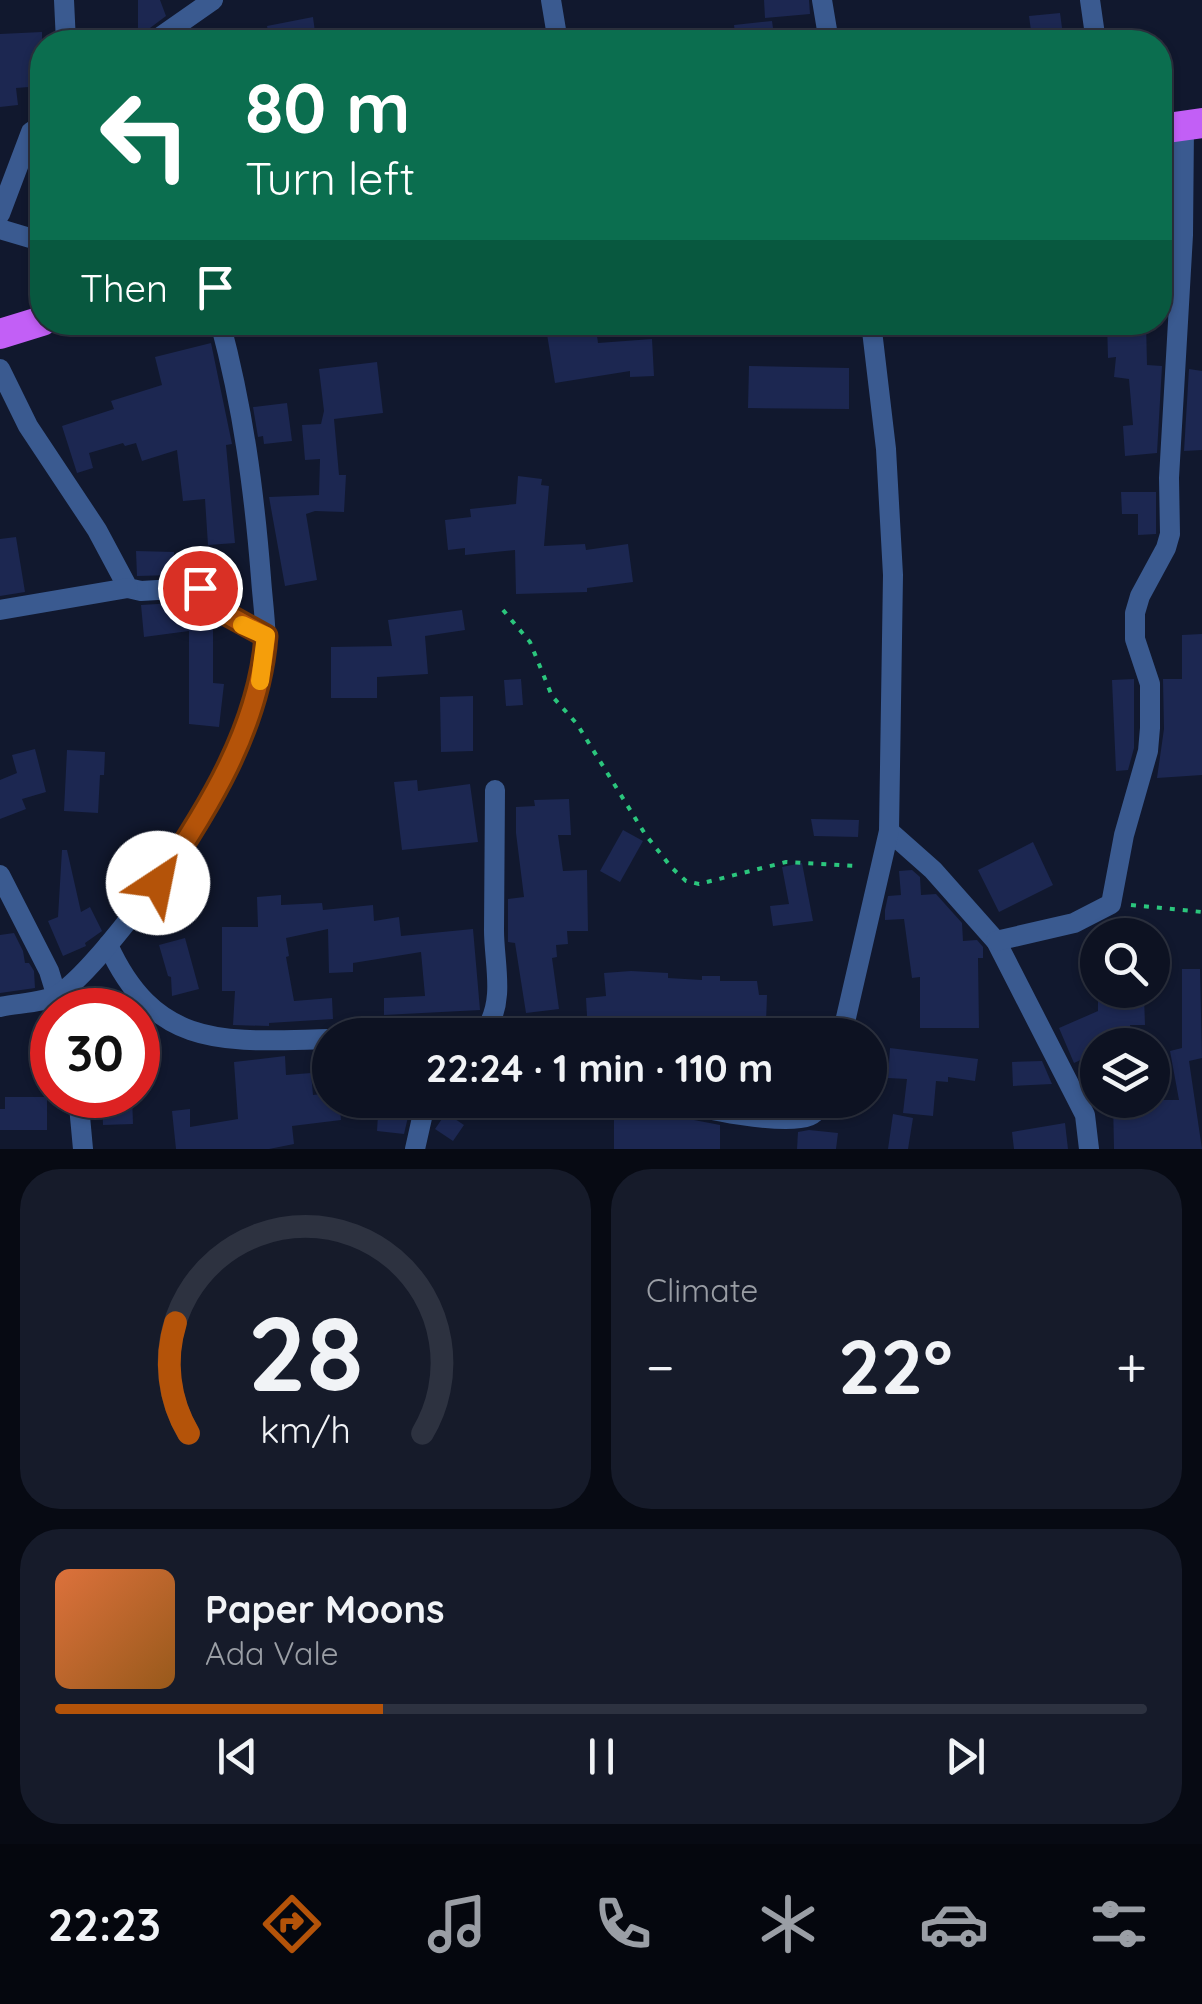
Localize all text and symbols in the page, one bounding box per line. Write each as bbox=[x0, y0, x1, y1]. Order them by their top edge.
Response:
text: 80 m bbox=[245, 63, 410, 151]
icon: left bbox=[80, 70, 210, 200]
text: Turn left bbox=[245, 150, 415, 206]
icon: arrive bbox=[188, 260, 243, 315]
text: Then bbox=[80, 264, 168, 312]
pin bbox=[158, 546, 243, 631]
icon: arrive bbox=[173, 561, 228, 616]
position arrow bbox=[106, 831, 210, 935]
map controls bbox=[1080, 918, 1170, 1118]
button: search bbox=[1080, 918, 1170, 1008]
speed limit sign: 30 bbox=[30, 988, 160, 1118]
button: layers bbox=[1080, 1028, 1170, 1118]
text: 22:24 · 1 min · 110 m bbox=[426, 1044, 773, 1092]
text: Climate bbox=[646, 1270, 758, 1310]
text: 28 bbox=[247, 1287, 364, 1417]
text: 22° bbox=[838, 1319, 953, 1413]
text: − bbox=[646, 1332, 675, 1401]
text: + bbox=[1116, 1332, 1147, 1401]
text: km/h bbox=[260, 1407, 351, 1452]
text: Paper Moons bbox=[205, 1585, 445, 1633]
text: Ada Vale bbox=[205, 1633, 339, 1673]
icon: previous bbox=[210, 1729, 265, 1784]
icon: pause bbox=[574, 1729, 629, 1784]
icon: next bbox=[938, 1729, 993, 1784]
icon: directions bbox=[257, 1889, 327, 1959]
icon: music bbox=[422, 1889, 492, 1959]
icon: phone bbox=[588, 1889, 658, 1959]
icon: climate bbox=[753, 1889, 823, 1959]
icon: car bbox=[919, 1889, 989, 1959]
icon: filters bbox=[1084, 1889, 1154, 1959]
text: 22:23 bbox=[48, 1896, 161, 1952]

